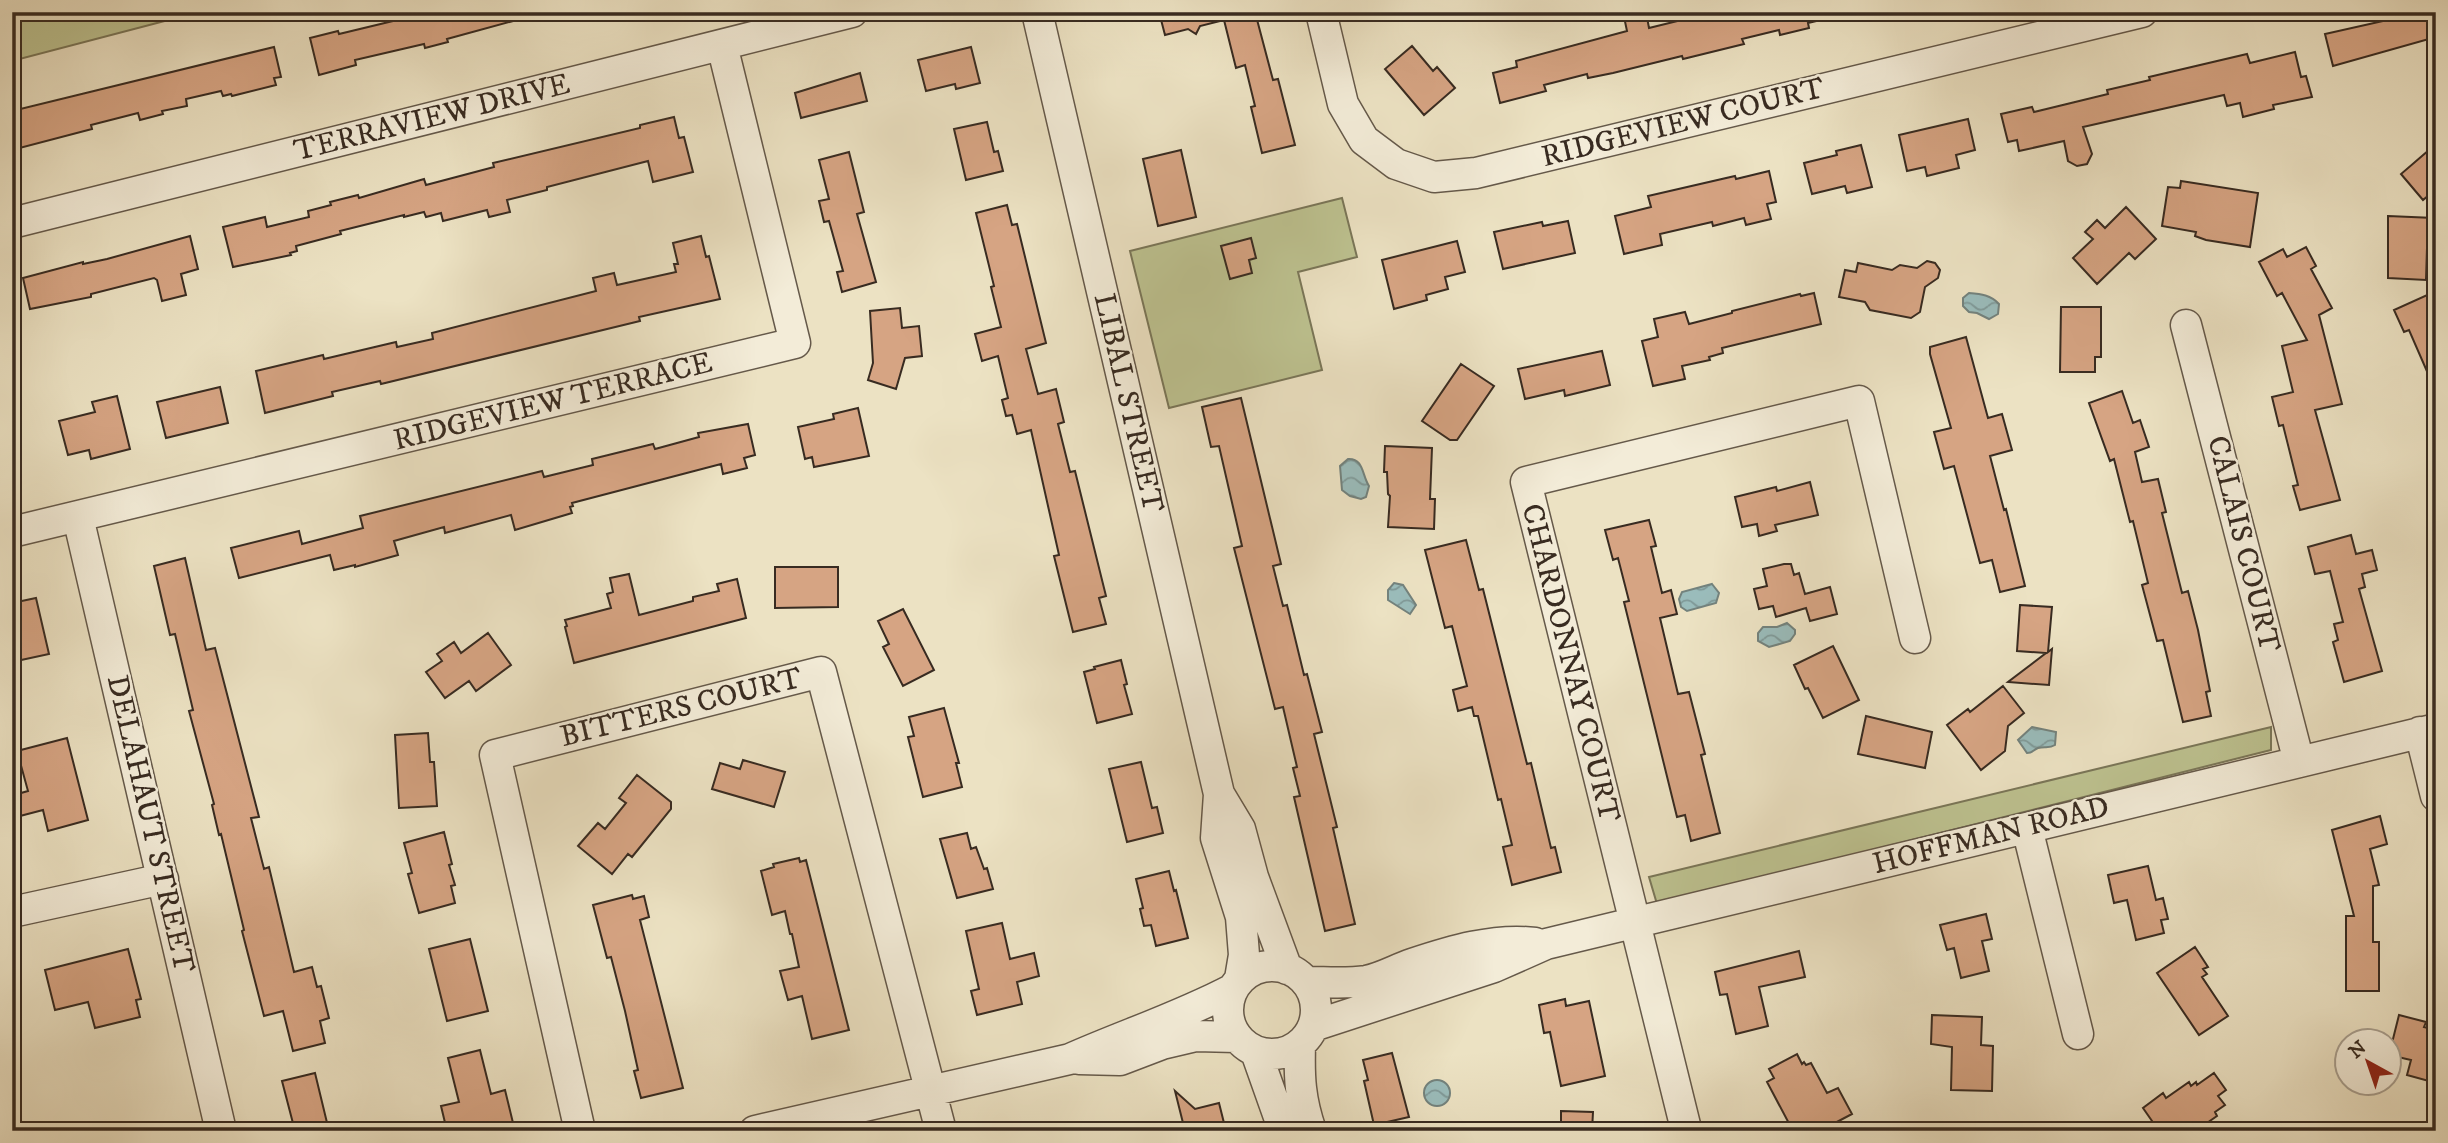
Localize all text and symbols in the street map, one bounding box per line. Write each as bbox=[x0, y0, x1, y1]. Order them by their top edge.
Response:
street label: TERRAVIEW DRIVE bbox=[290, 66, 574, 170]
street label: RIDGEVIEW COURT bbox=[1538, 70, 1829, 176]
street label: LIBAL STREET bbox=[1085, 290, 1171, 516]
street label: RIDGEVIEW TERRACE bbox=[390, 344, 716, 460]
street label: CALAIS COURT bbox=[2198, 432, 2288, 656]
street label: CHARDONNAY COURT bbox=[1513, 500, 1628, 826]
street label: BITTERS COURT bbox=[556, 660, 806, 756]
street label: DELAHAUT STREET bbox=[98, 672, 202, 977]
street label: HOFFMAN ROAD bbox=[1869, 789, 2113, 883]
north arrow bbox=[2332, 1028, 2402, 1098]
text: N bbox=[2345, 1036, 2372, 1064]

